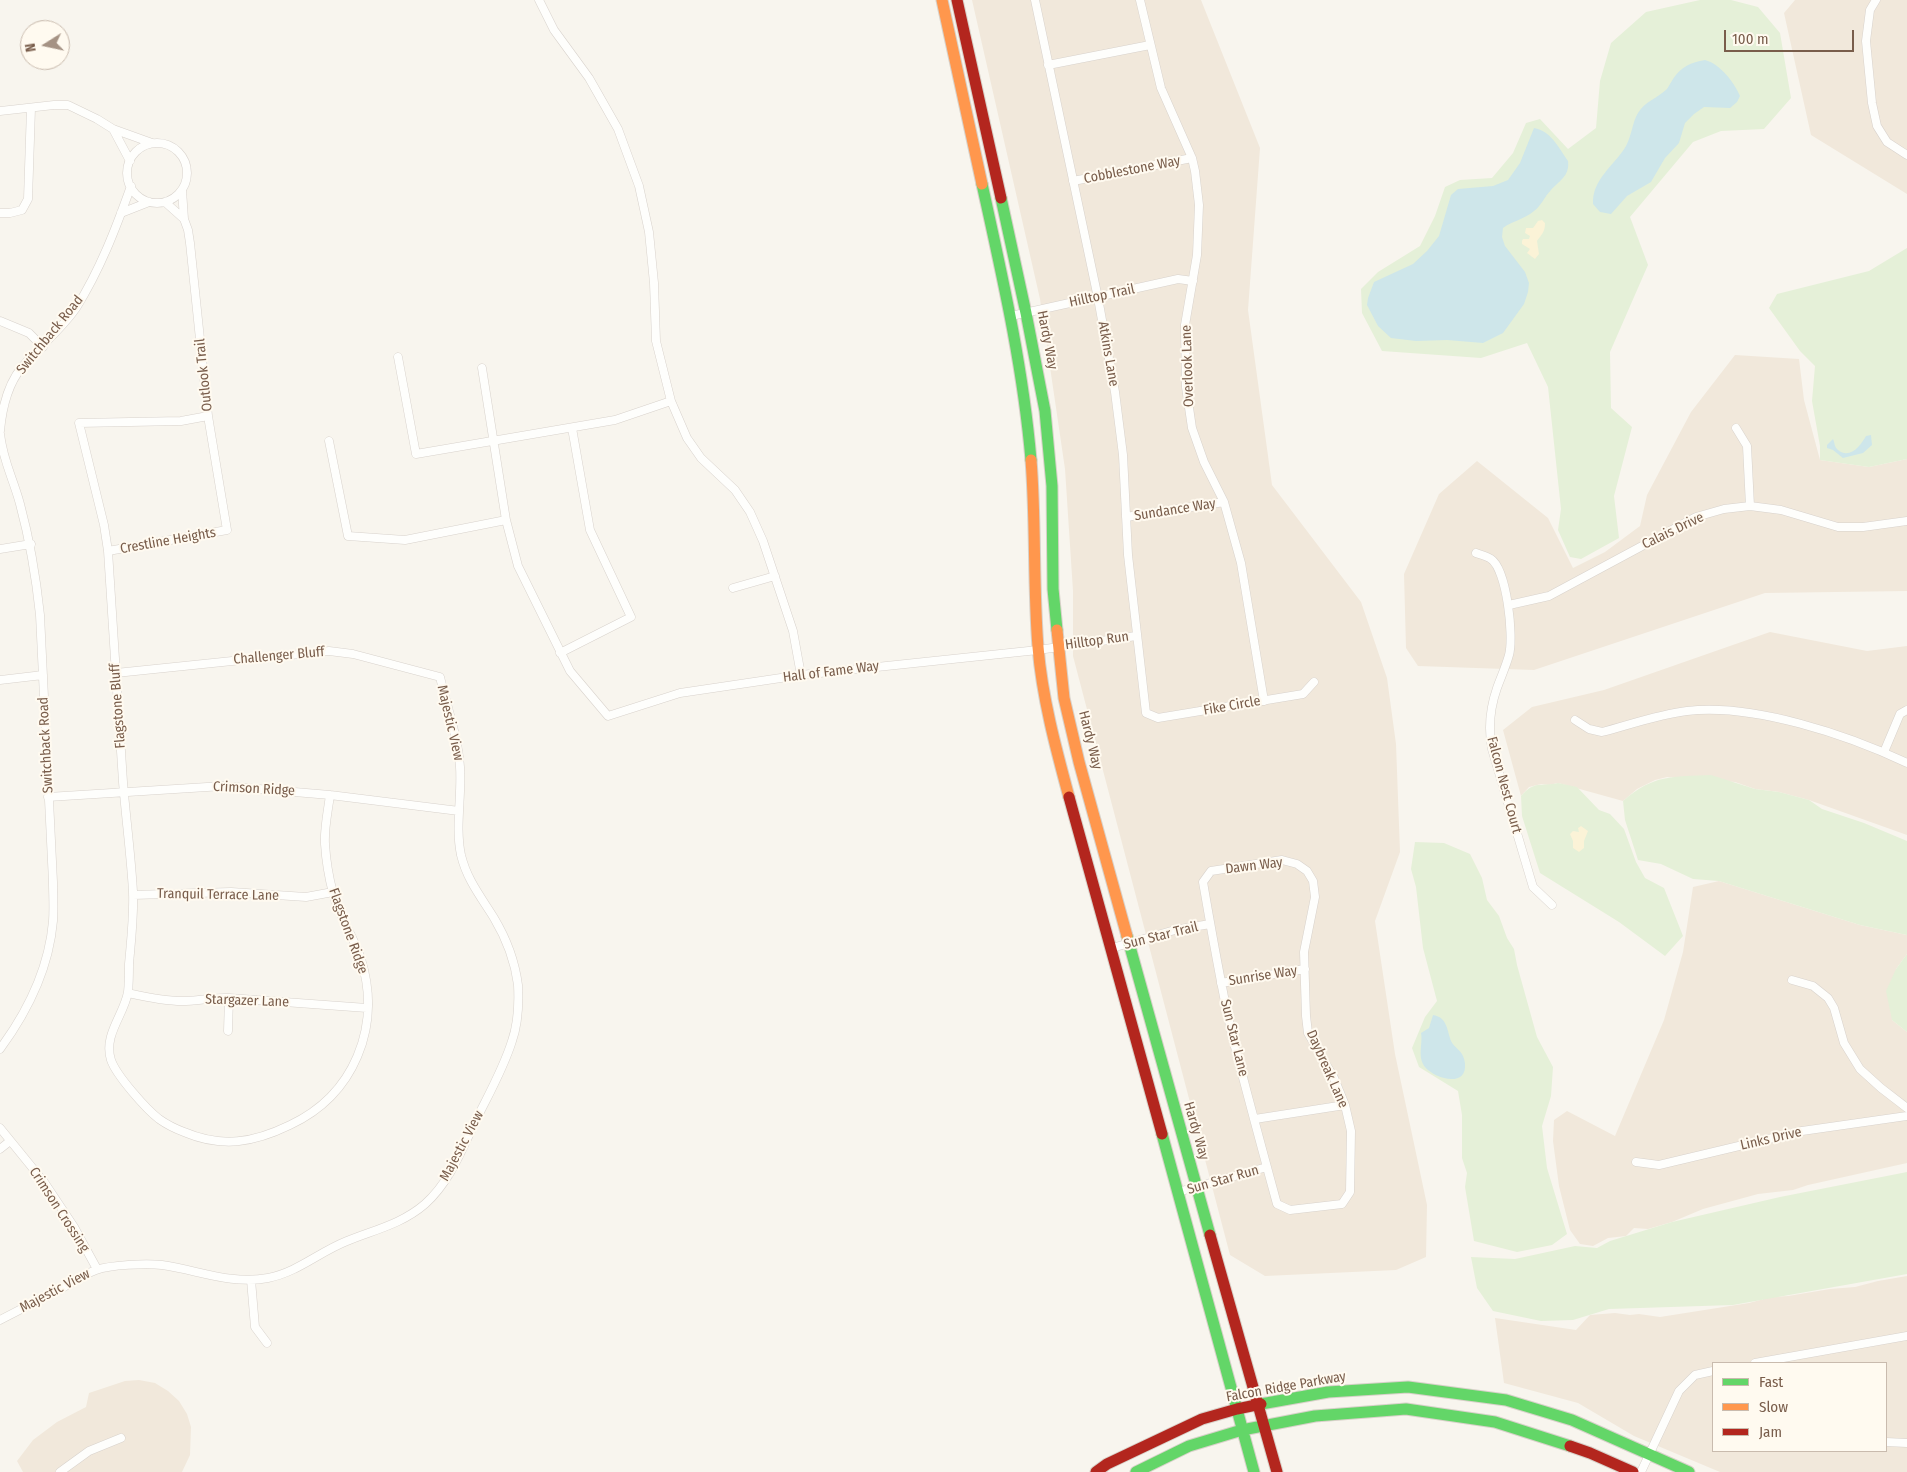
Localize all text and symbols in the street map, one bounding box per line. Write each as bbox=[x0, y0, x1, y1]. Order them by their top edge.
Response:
north arrow bbox=[20, 20, 70, 70]
scale bar bbox=[1727, 20, 1857, 52]
text: 100 m bbox=[1732, 30, 1769, 48]
text: N bbox=[22, 42, 40, 53]
street label: Cobblestone Way bbox=[1082, 152, 1182, 188]
street label: Hilltop Trail bbox=[1068, 281, 1136, 311]
street label: Switchback Road bbox=[13, 292, 87, 378]
street label: Hardy Way bbox=[1033, 309, 1061, 371]
street label: Atkins Lane bbox=[1094, 320, 1122, 388]
street label: Overlook Lane bbox=[1178, 325, 1198, 407]
street label: Outlook Trail bbox=[192, 338, 216, 412]
street label: Sundance Way bbox=[1133, 495, 1217, 525]
street label: Calais Drive bbox=[1639, 509, 1707, 553]
street label: Crestline Heights bbox=[119, 524, 217, 558]
street label: Hilltop Run bbox=[1064, 628, 1130, 654]
street label: Challenger Bluff bbox=[233, 644, 325, 668]
street label: Hall of Fame Way bbox=[782, 658, 880, 686]
street label: Flagstone Bluff bbox=[107, 663, 129, 749]
street label: Majestic View bbox=[433, 683, 467, 763]
street label: Fike Circle bbox=[1202, 693, 1262, 719]
street label: Switchback Road bbox=[35, 696, 57, 794]
street label: Hardy Way bbox=[1075, 709, 1105, 771]
street label: Falcon Nest Court bbox=[1483, 735, 1525, 835]
street label: Crimson Ridge bbox=[213, 778, 295, 800]
street label: Dawn Way bbox=[1224, 854, 1284, 878]
street label: Tranquil Terrace Lane bbox=[157, 886, 279, 904]
street label: Flagstone Ridge bbox=[325, 886, 371, 976]
street label: Sun Star Trail bbox=[1122, 919, 1200, 953]
street label: Sunrise Way bbox=[1228, 962, 1298, 990]
street label: Stargazer Lane bbox=[205, 991, 289, 1011]
street label: Sun Star Lane bbox=[1216, 998, 1252, 1078]
street label: Daybreak Lane bbox=[1302, 1027, 1352, 1111]
street label: Hardy Way bbox=[1180, 1100, 1212, 1162]
street label: Majestic View bbox=[436, 1108, 488, 1184]
street label: Links Drive bbox=[1739, 1124, 1803, 1154]
street label: Sun Star Run bbox=[1185, 1162, 1261, 1198]
street label: Crimson Crossing bbox=[25, 1164, 93, 1256]
street label: Majestic View bbox=[17, 1265, 93, 1317]
legend bbox=[1712, 1362, 1887, 1452]
street label: Falcon Ridge Parkway bbox=[1225, 1368, 1347, 1406]
text: Fast bbox=[1759, 1373, 1783, 1391]
text: Slow bbox=[1759, 1398, 1788, 1416]
text: Jam bbox=[1759, 1423, 1782, 1441]

